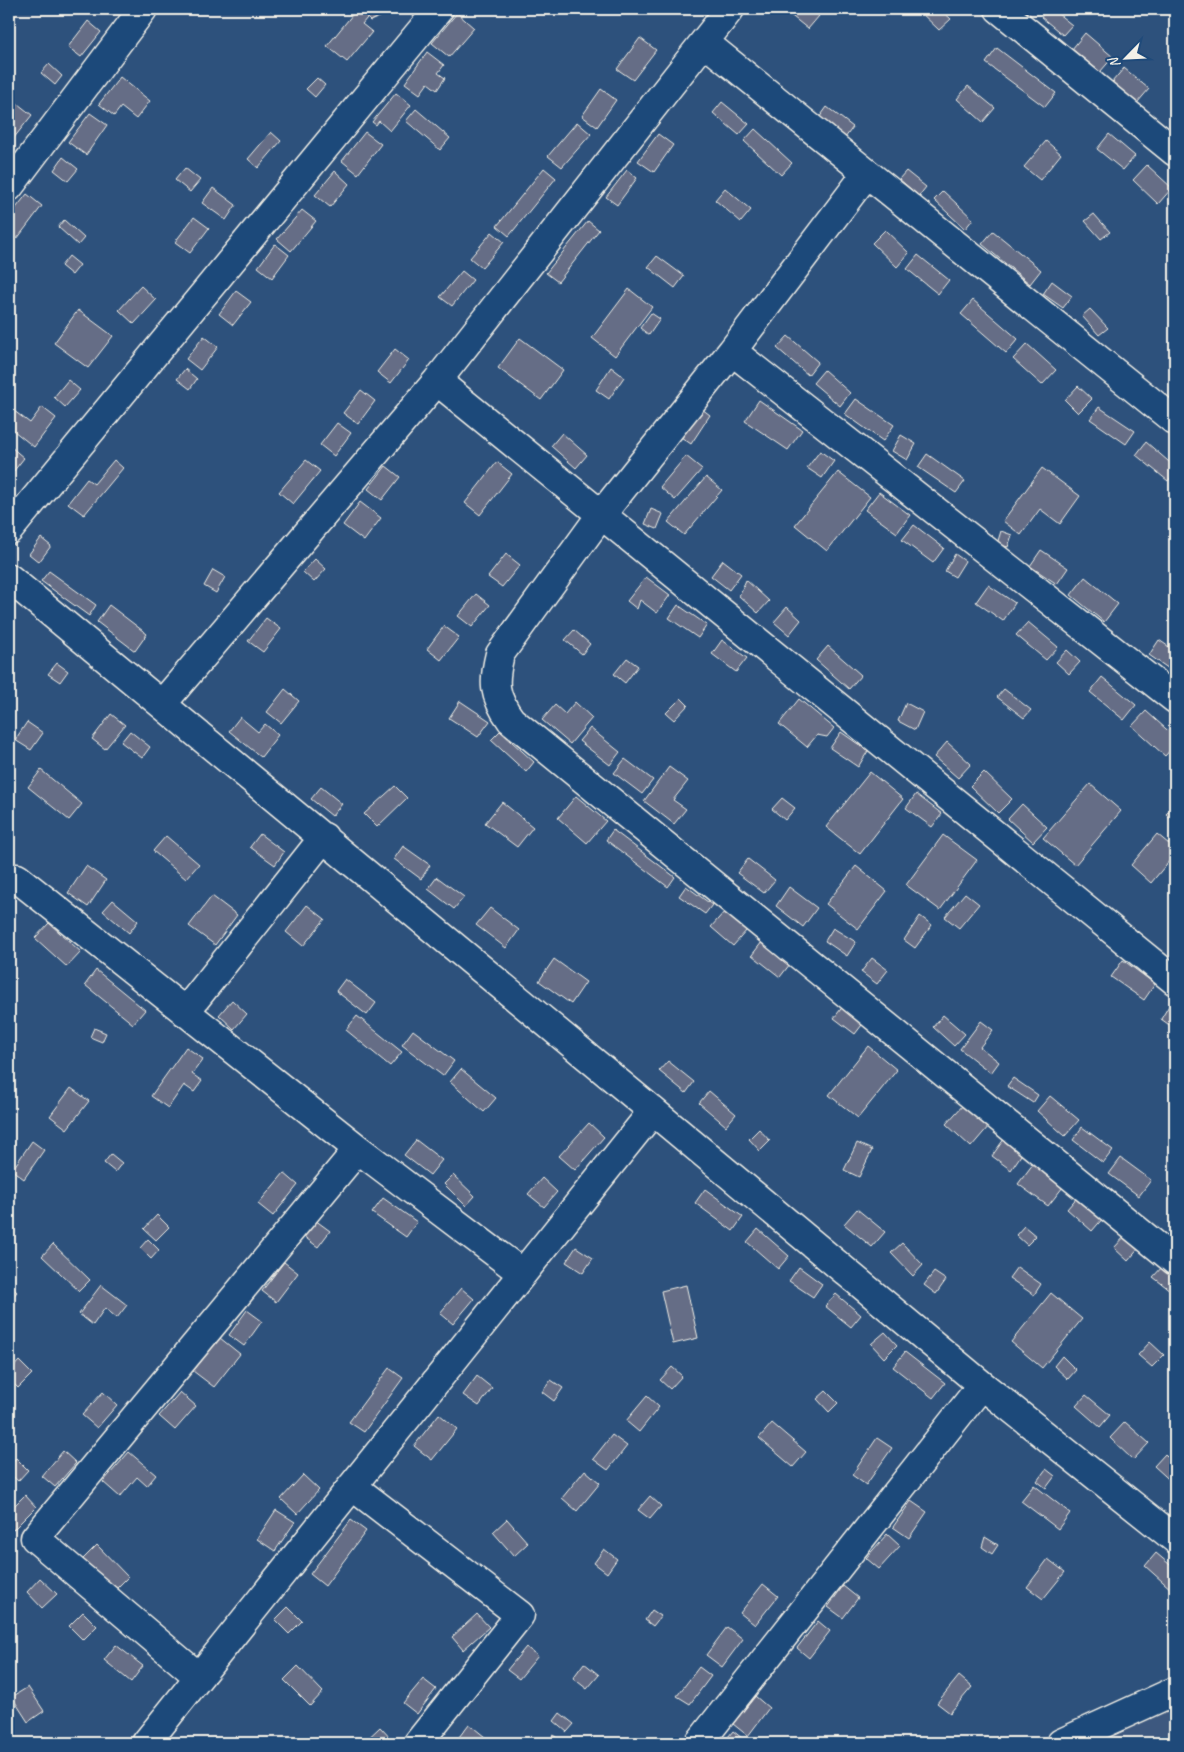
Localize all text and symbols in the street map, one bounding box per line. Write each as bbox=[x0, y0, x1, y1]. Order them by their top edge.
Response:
north arrow bbox=[1102, 32, 1152, 82]
text: N bbox=[1104, 54, 1124, 71]

